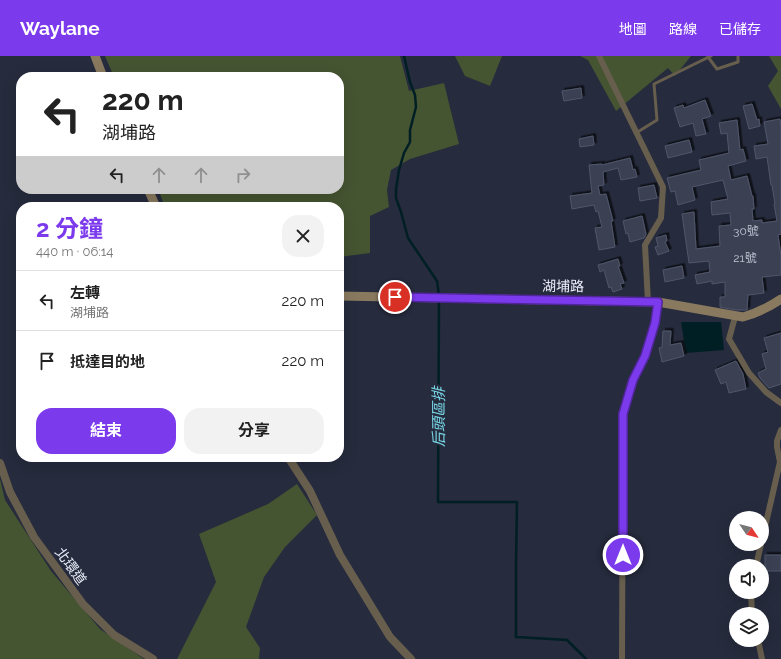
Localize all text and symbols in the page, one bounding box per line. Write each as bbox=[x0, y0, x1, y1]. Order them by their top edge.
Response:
text: Waylane bbox=[20, 17, 100, 39]
text: 地圖 bbox=[619, 21, 647, 37]
text: 路線 bbox=[669, 21, 697, 37]
text: 已儲存 bbox=[719, 21, 761, 37]
text: 220 m bbox=[102, 84, 184, 117]
icon: left bbox=[36, 88, 88, 140]
text: 湖埔路 bbox=[102, 122, 156, 143]
icon: left bbox=[106, 164, 128, 186]
icon: ahead bbox=[148, 164, 170, 186]
icon: ahead bbox=[190, 164, 212, 186]
icon: right bbox=[232, 164, 254, 186]
text: 2 分鐘 bbox=[36, 214, 103, 243]
button: close bbox=[282, 215, 324, 257]
house number: 30號 bbox=[733, 224, 759, 238]
text: 440 m · 06:14 bbox=[36, 244, 113, 259]
house number: 21號 bbox=[733, 251, 757, 265]
street label: 湖埔路 bbox=[542, 278, 584, 294]
pin bbox=[378, 280, 412, 314]
text: 左轉 bbox=[70, 284, 100, 302]
icon: arrive bbox=[384, 286, 406, 308]
icon: left bbox=[36, 290, 58, 312]
text: 220 m bbox=[282, 292, 324, 310]
text: 湖埔路 bbox=[70, 305, 109, 320]
icon: arrive bbox=[36, 350, 58, 372]
text: 220 m bbox=[282, 352, 324, 370]
text: 抵達目的地 bbox=[70, 353, 145, 371]
water label: 后頭區排 bbox=[430, 385, 448, 447]
button: 結束 bbox=[36, 408, 176, 454]
button: 分享 bbox=[184, 408, 324, 454]
north arrow bbox=[729, 511, 769, 551]
map controls bbox=[729, 511, 769, 647]
position arrow bbox=[602, 534, 644, 576]
street label: 北環道 bbox=[52, 544, 90, 588]
button: sound bbox=[729, 559, 769, 599]
button: layers bbox=[729, 607, 769, 647]

